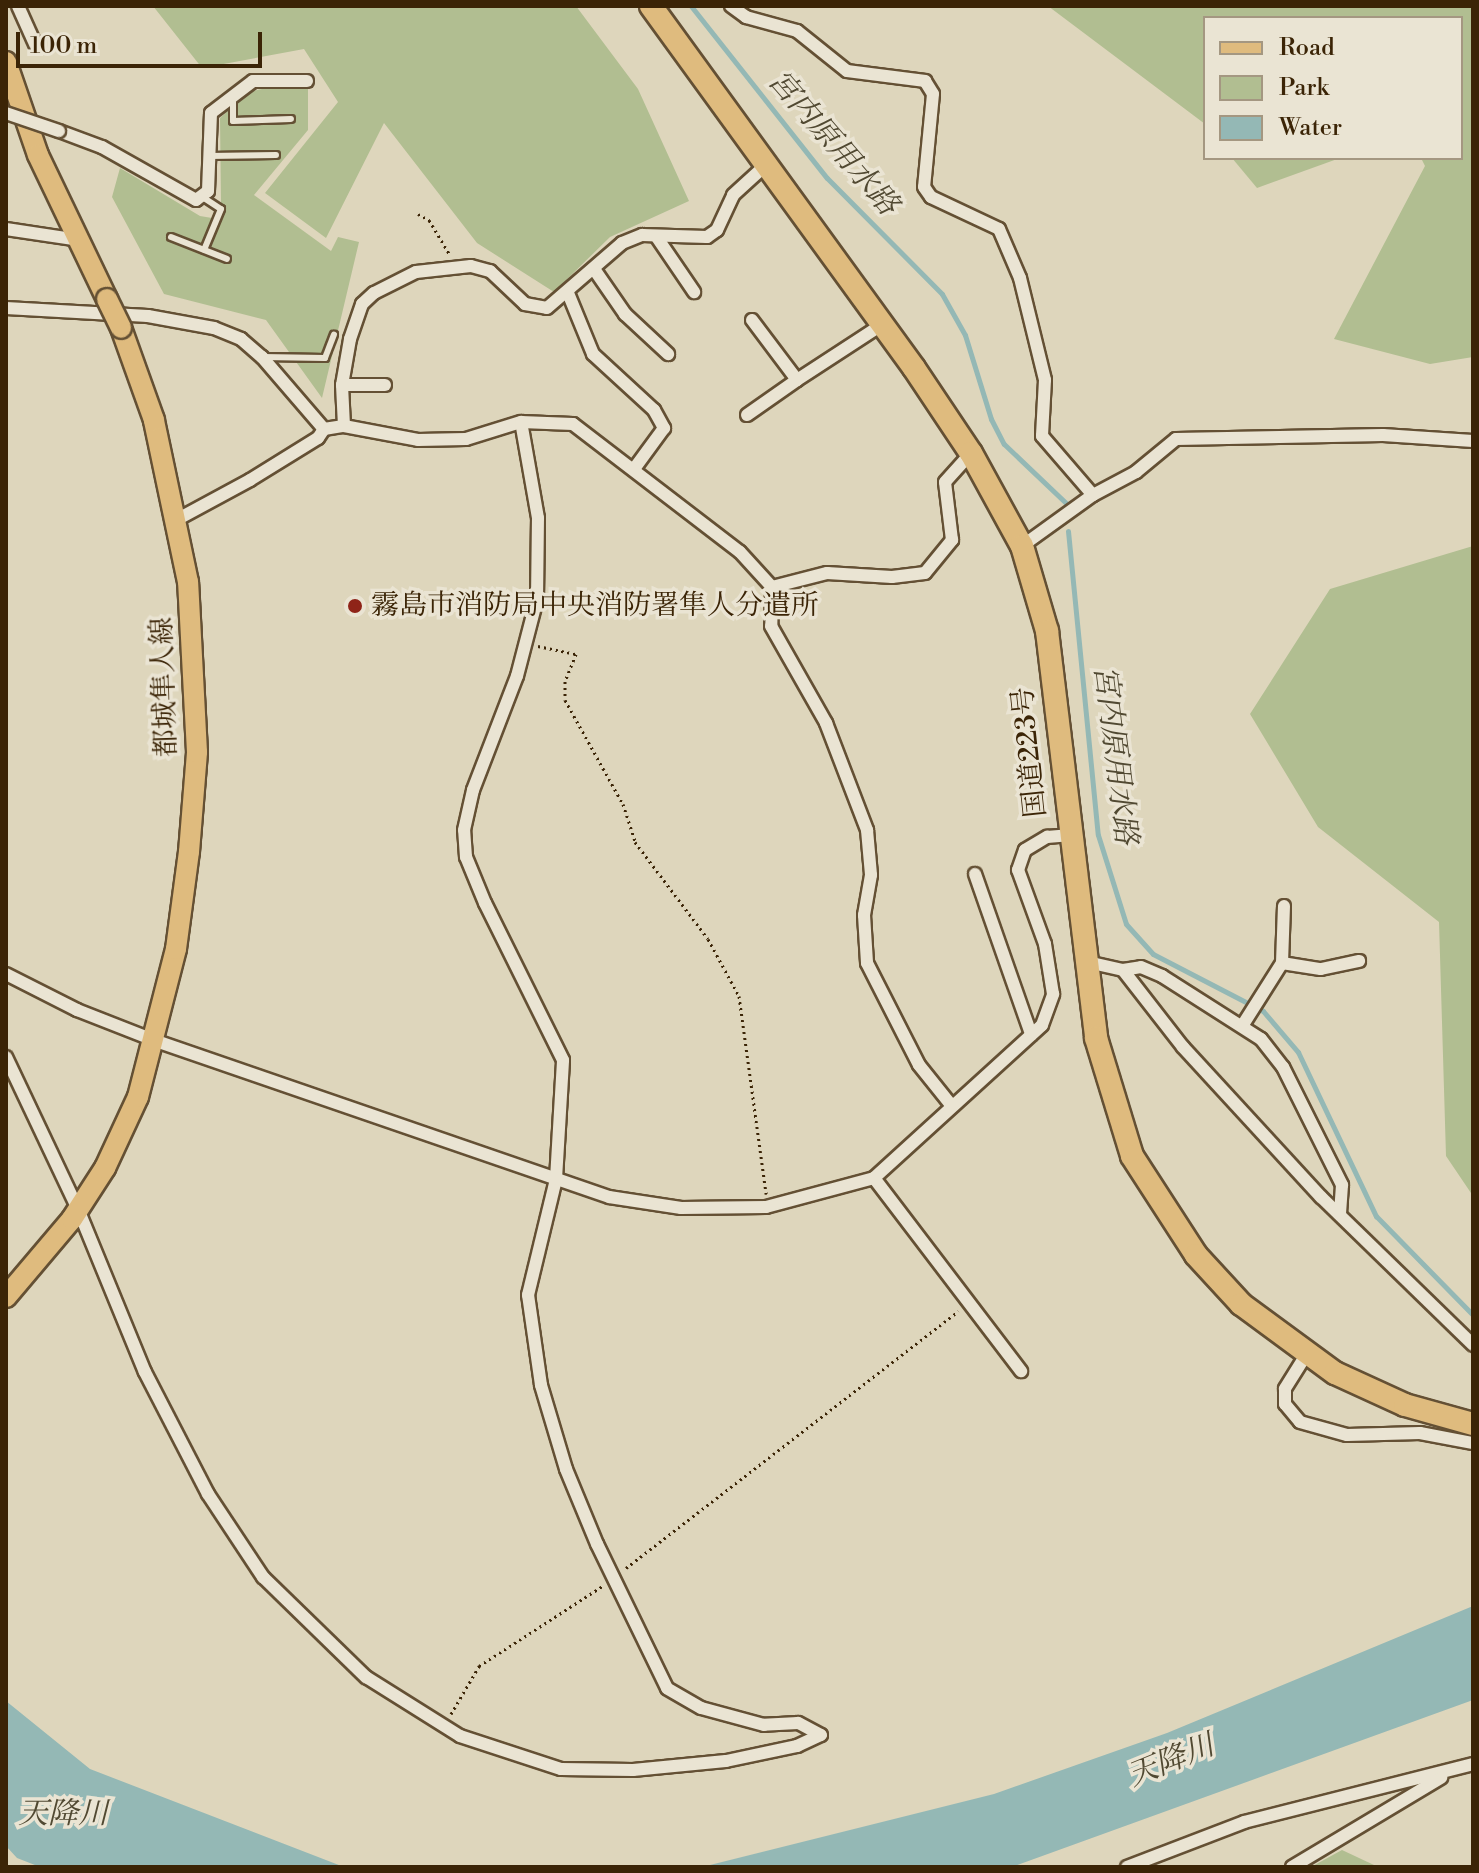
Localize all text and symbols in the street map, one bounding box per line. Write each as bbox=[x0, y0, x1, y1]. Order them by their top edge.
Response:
scale bar bbox=[20, 16, 266, 66]
legend bbox=[1203, 16, 1463, 160]
text: 100 m bbox=[30, 31, 97, 61]
text: Road bbox=[1279, 33, 1335, 63]
water label: 宮内原用水路 bbox=[760, 63, 906, 223]
text: Park bbox=[1279, 73, 1329, 103]
text: Water bbox=[1279, 113, 1342, 143]
place label: 霧島市消防局中央消防署隼人分遣所 bbox=[371, 589, 819, 623]
marker: 霧島市消防局中央消防署隼人分遣所 bbox=[346, 597, 364, 615]
street label: 都城隼人線 bbox=[146, 616, 184, 758]
water label: 宮内原用水路 bbox=[1086, 663, 1144, 847]
street label: 国道223号 bbox=[1006, 685, 1054, 819]
water label: 天降川 bbox=[1123, 1727, 1219, 1795]
water label: 天降川 bbox=[18, 1796, 108, 1832]

